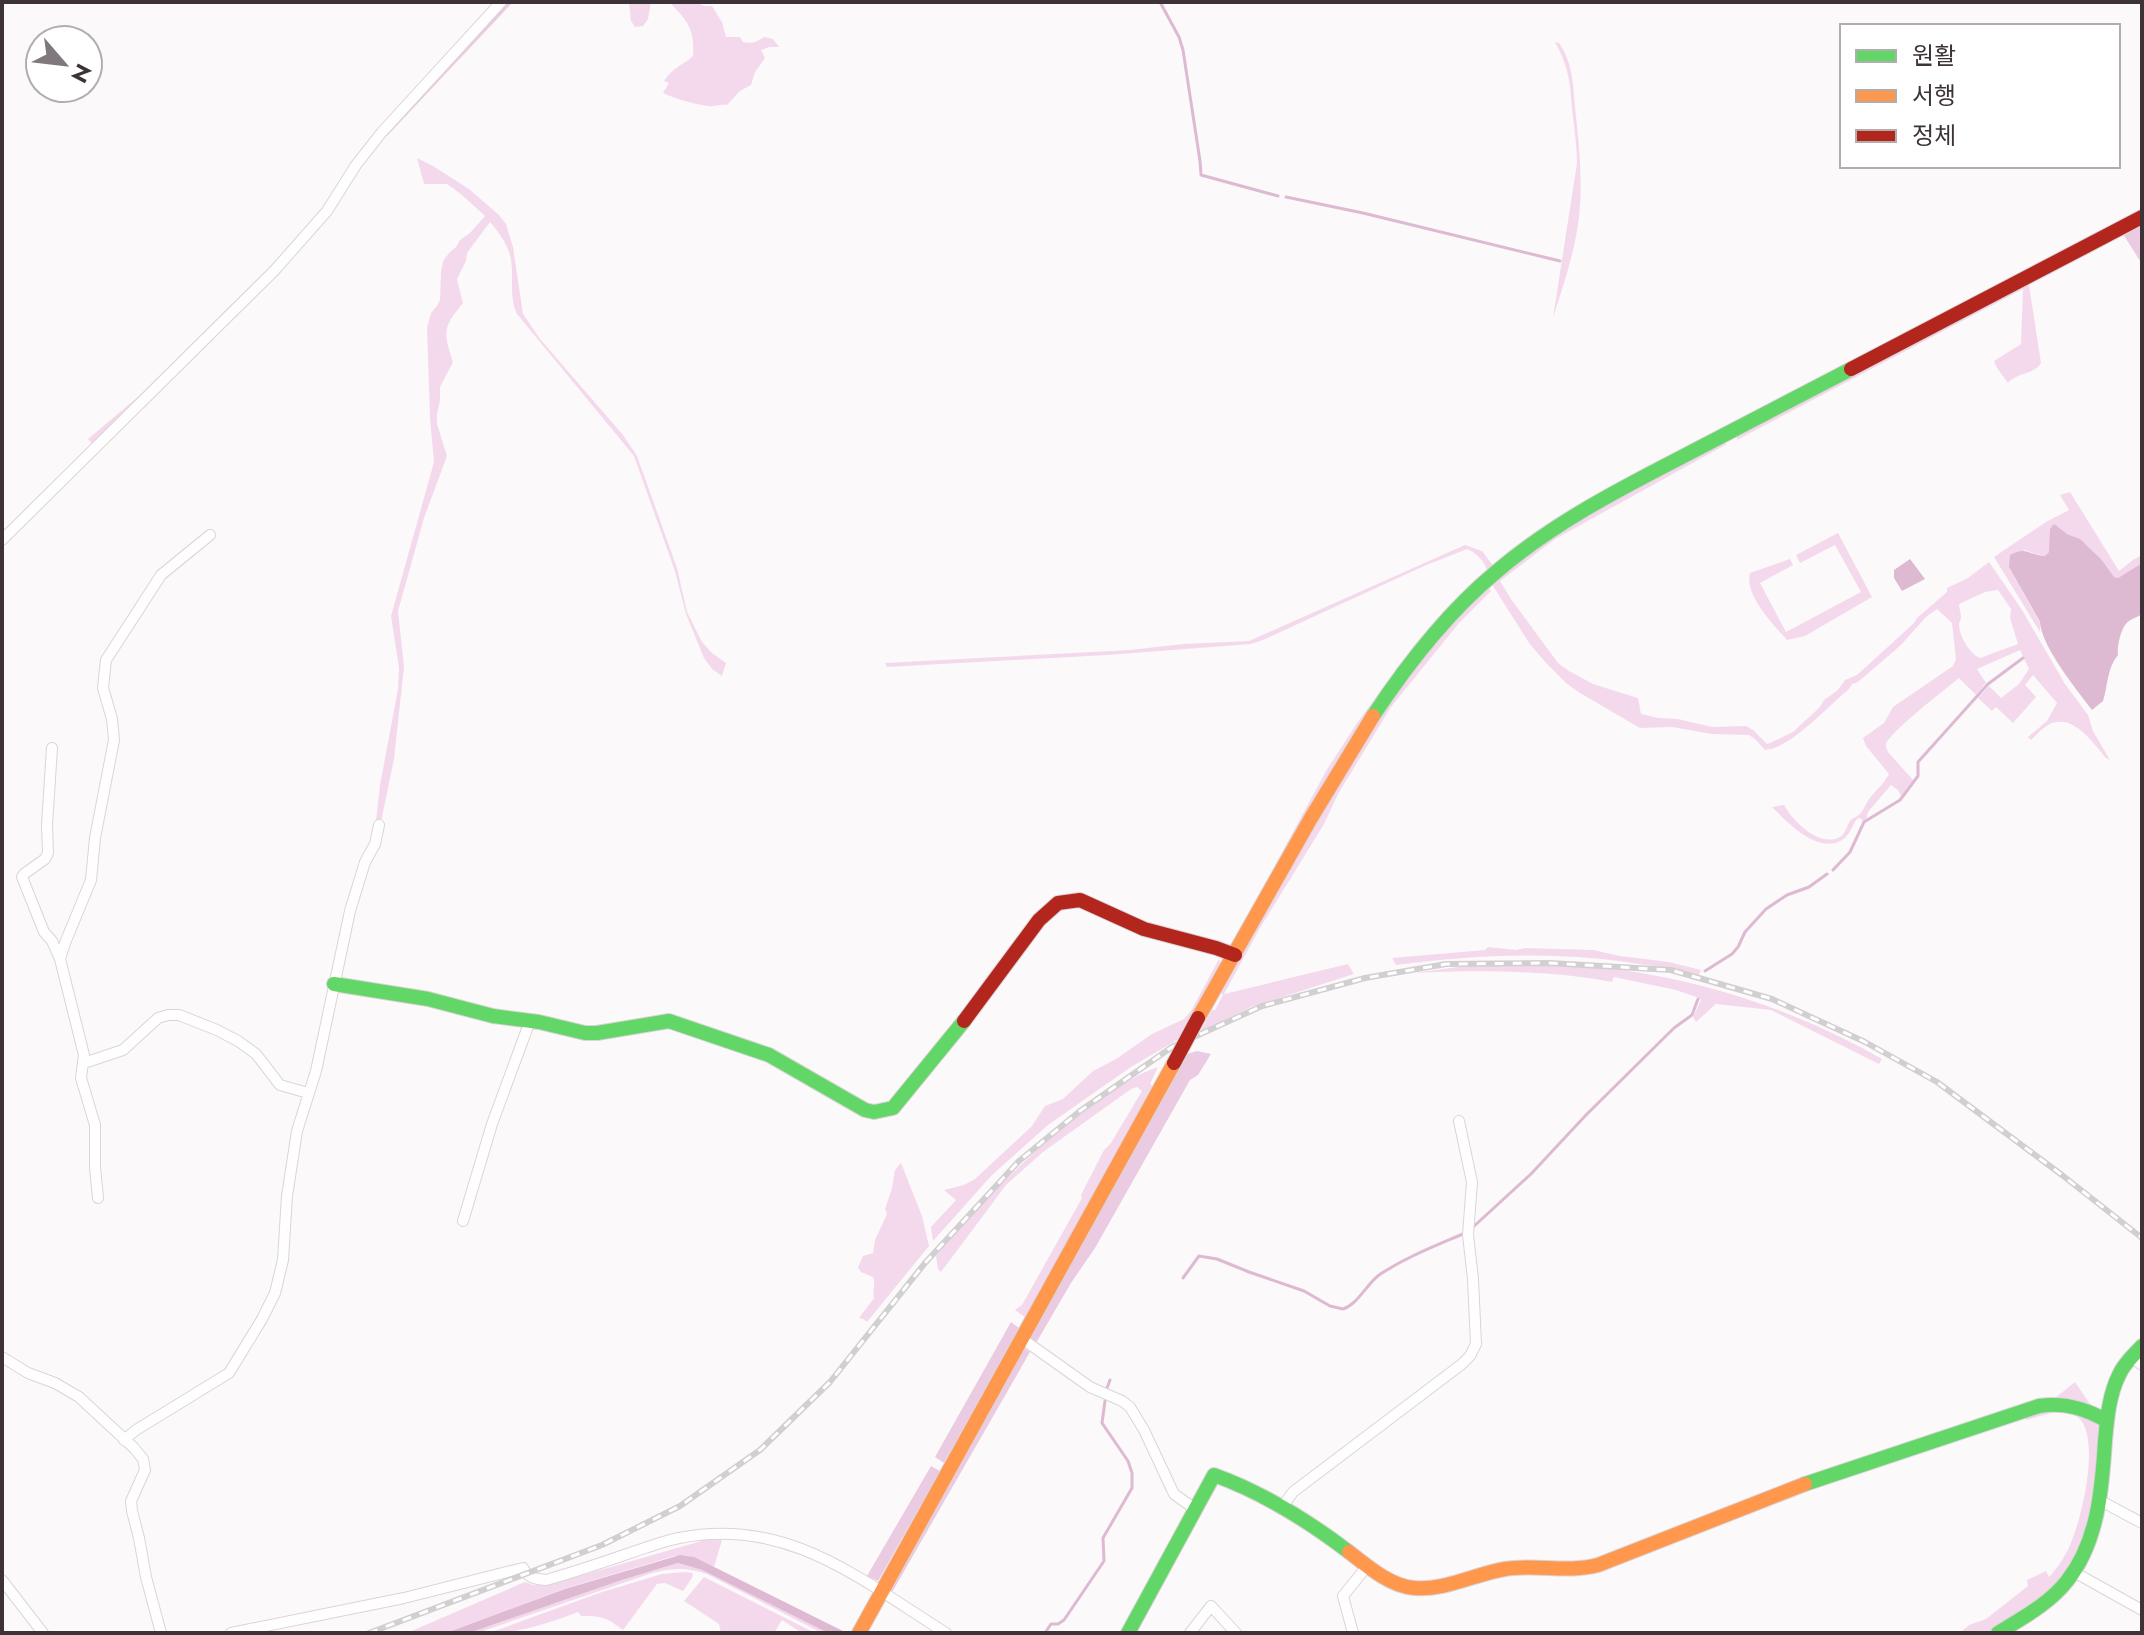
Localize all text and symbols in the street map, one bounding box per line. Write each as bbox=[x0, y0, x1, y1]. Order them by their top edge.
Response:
north arrow bbox=[24, 24, 104, 104]
legend bbox=[1840, 24, 2120, 168]
text: 원활 bbox=[1912, 38, 1956, 73]
text: N bbox=[63, 58, 100, 89]
text: 서행 bbox=[1912, 78, 1956, 113]
text: 정체 bbox=[1912, 118, 1956, 153]

